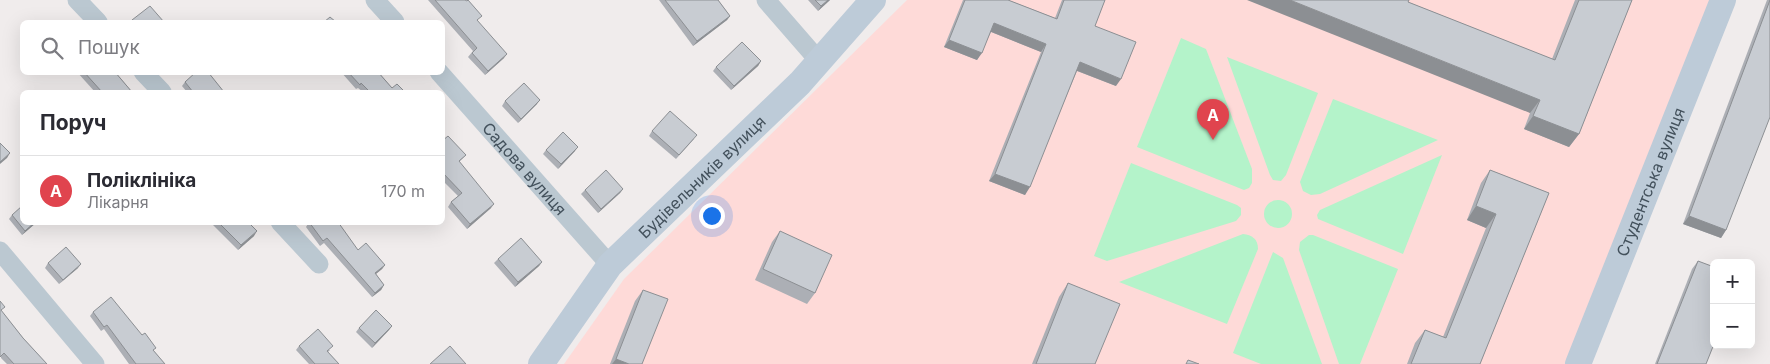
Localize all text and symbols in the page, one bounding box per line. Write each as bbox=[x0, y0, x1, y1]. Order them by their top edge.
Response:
search box bbox=[20, 20, 445, 75]
icon: search bbox=[38, 34, 66, 62]
text: Пошук bbox=[78, 36, 140, 59]
pin: A bbox=[1197, 99, 1229, 140]
street label: Студентська вулиця bbox=[1612, 105, 1689, 259]
text: Поруч bbox=[40, 110, 107, 135]
street label: Будівельників вулиця bbox=[634, 111, 770, 242]
street label: Садова вулиця bbox=[478, 118, 571, 219]
text: Поліклініка bbox=[87, 169, 196, 192]
text: A bbox=[50, 181, 62, 201]
text: 170 m bbox=[381, 181, 425, 201]
text: Лікарня bbox=[87, 192, 149, 212]
your location bbox=[699, 203, 725, 229]
map controls bbox=[1710, 259, 1755, 349]
button: + bbox=[1710, 259, 1755, 304]
button: − bbox=[1710, 304, 1755, 349]

